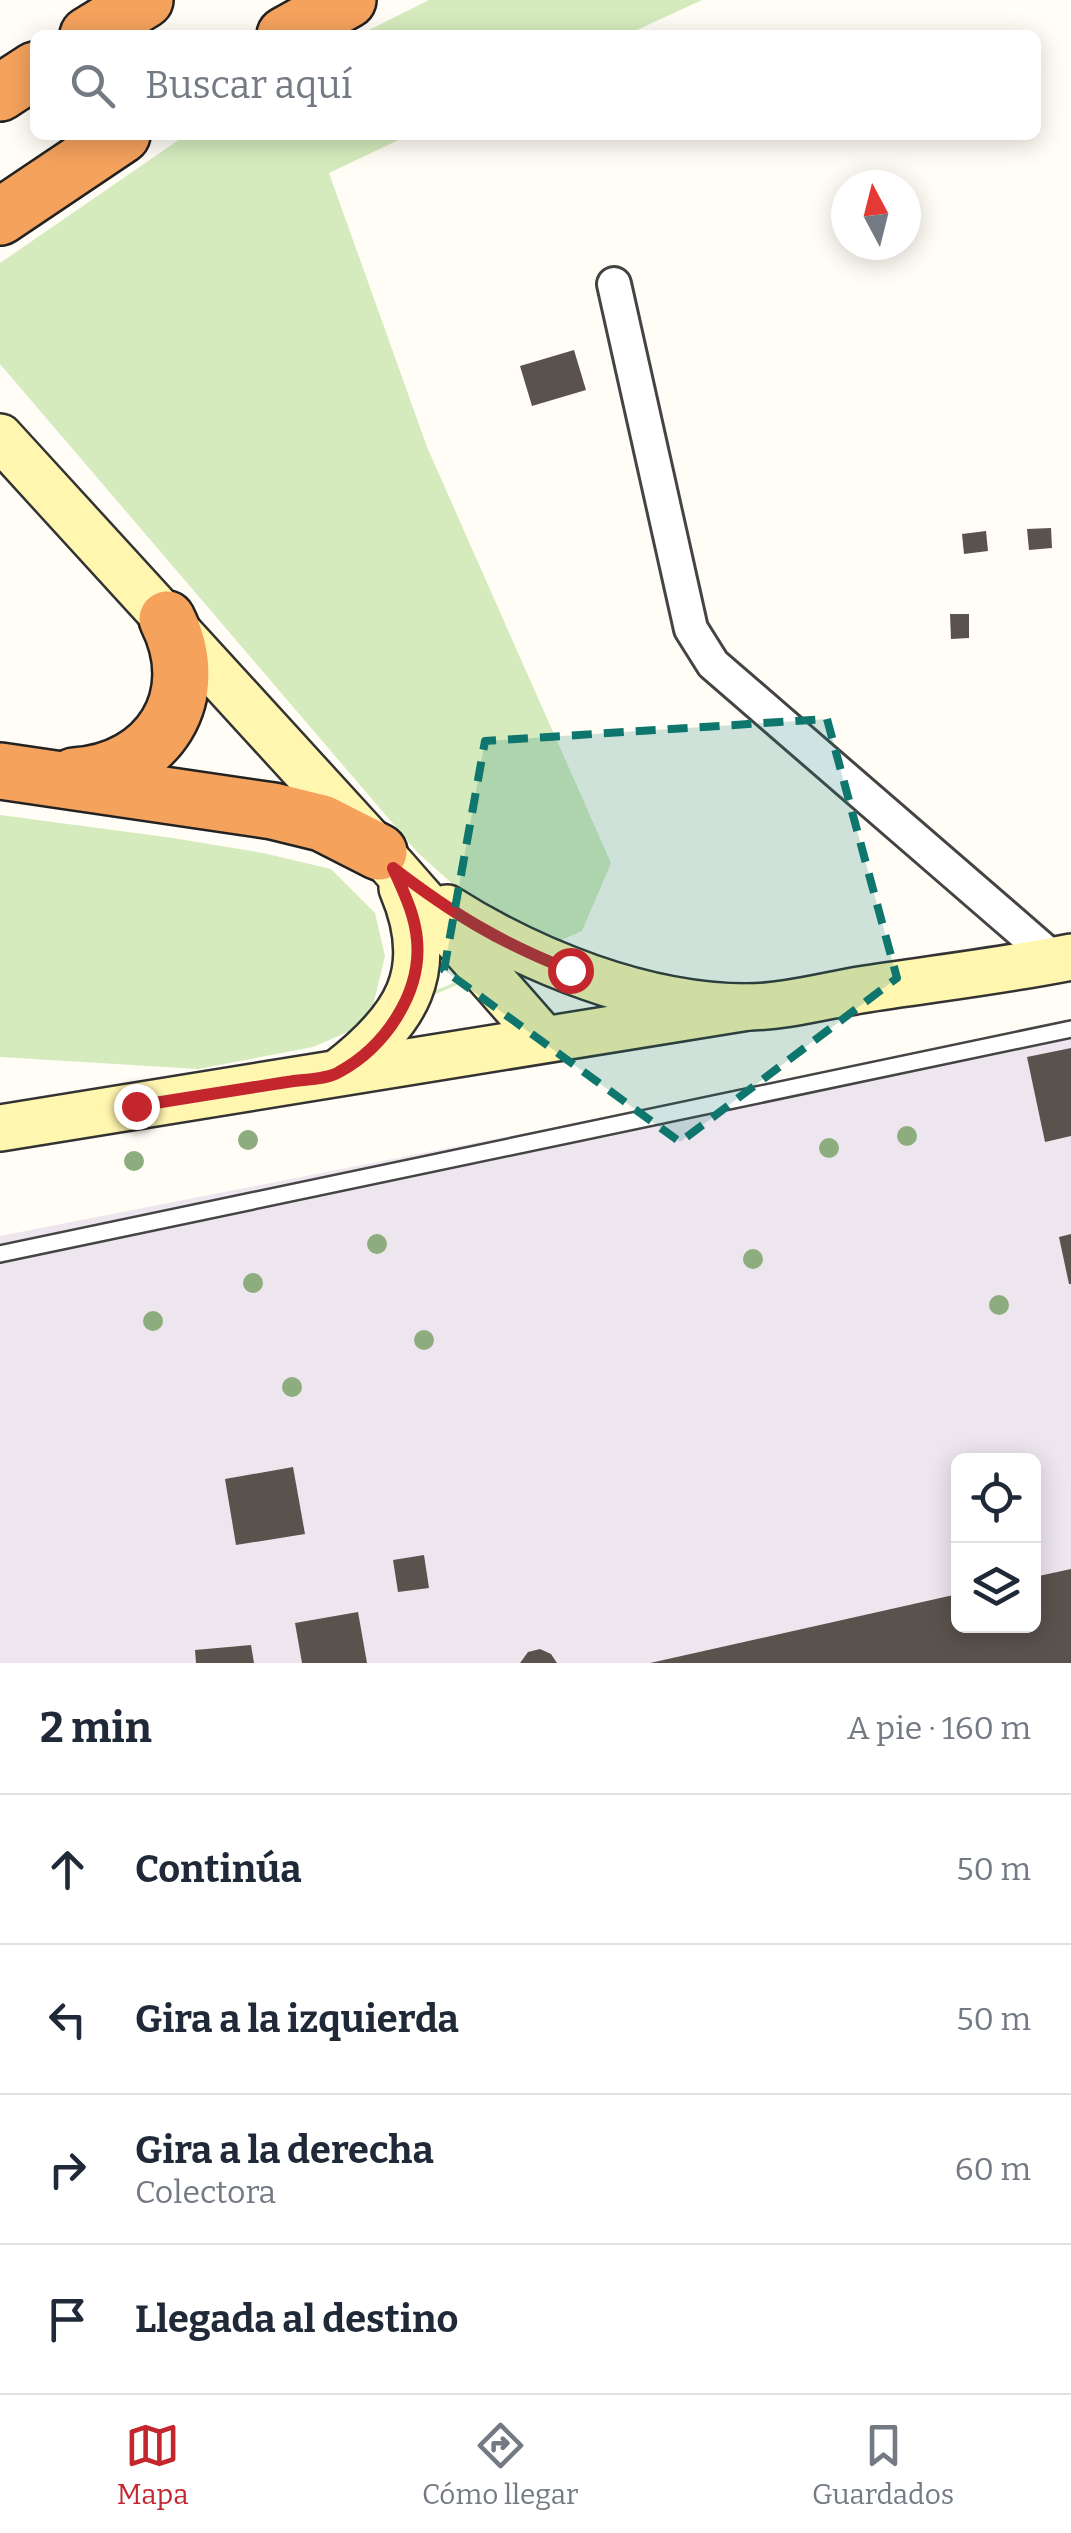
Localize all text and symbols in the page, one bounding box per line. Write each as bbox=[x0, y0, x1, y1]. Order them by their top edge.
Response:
search box bbox=[30, 30, 1041, 140]
icon: search bbox=[65, 58, 120, 113]
text: Buscar aquí bbox=[145, 62, 352, 108]
north arrow bbox=[831, 170, 921, 260]
route start bbox=[548, 948, 594, 994]
route end bbox=[114, 1084, 160, 1130]
map controls bbox=[951, 1453, 1041, 1633]
button: locate bbox=[951, 1453, 1041, 1543]
button: layers bbox=[951, 1543, 1041, 1633]
text: 2 min bbox=[40, 1703, 152, 1753]
text: A pie · 160 m bbox=[847, 1709, 1031, 1747]
icon: ahead bbox=[40, 1842, 95, 1897]
text: Continúa bbox=[135, 1846, 302, 1892]
text: 50 m bbox=[956, 1850, 1031, 1888]
icon: left bbox=[40, 1992, 95, 2047]
text: Gira a la izquierda bbox=[135, 1996, 459, 2042]
text: 50 m bbox=[956, 2000, 1031, 2038]
text: Gira a la derecha bbox=[135, 2127, 434, 2173]
icon: right bbox=[40, 2142, 95, 2197]
text: 60 m bbox=[955, 2150, 1031, 2188]
text: Colectora bbox=[135, 2173, 276, 2211]
icon: arrive bbox=[40, 2292, 95, 2347]
text: Llegada al destino bbox=[135, 2296, 458, 2342]
tab: Mapa bbox=[117, 2418, 189, 2511]
tab: Cómo llegar bbox=[422, 2418, 578, 2511]
tab: Guardados bbox=[812, 2418, 954, 2511]

